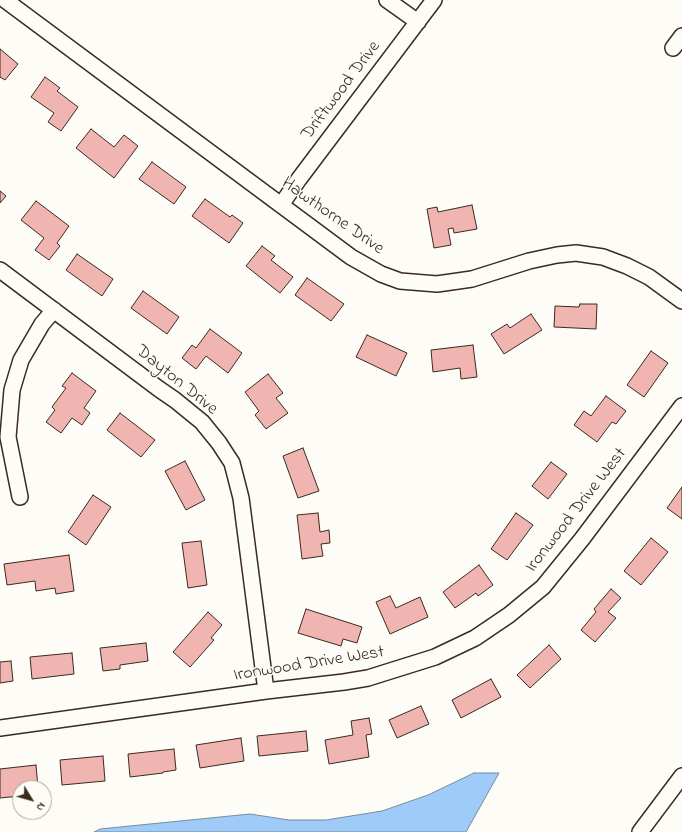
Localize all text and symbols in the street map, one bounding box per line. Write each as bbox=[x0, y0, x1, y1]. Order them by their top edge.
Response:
street label: Driftwood Drive bbox=[298, 37, 386, 145]
street label: Hawthorne Drive bbox=[276, 174, 388, 260]
street label: Dayton Drive bbox=[131, 341, 221, 421]
street label: Ironwood Drive West bbox=[522, 444, 632, 578]
street label: Ironwood Drive West bbox=[232, 642, 386, 688]
north arrow bbox=[12, 780, 52, 820]
text: N bbox=[32, 799, 49, 814]

